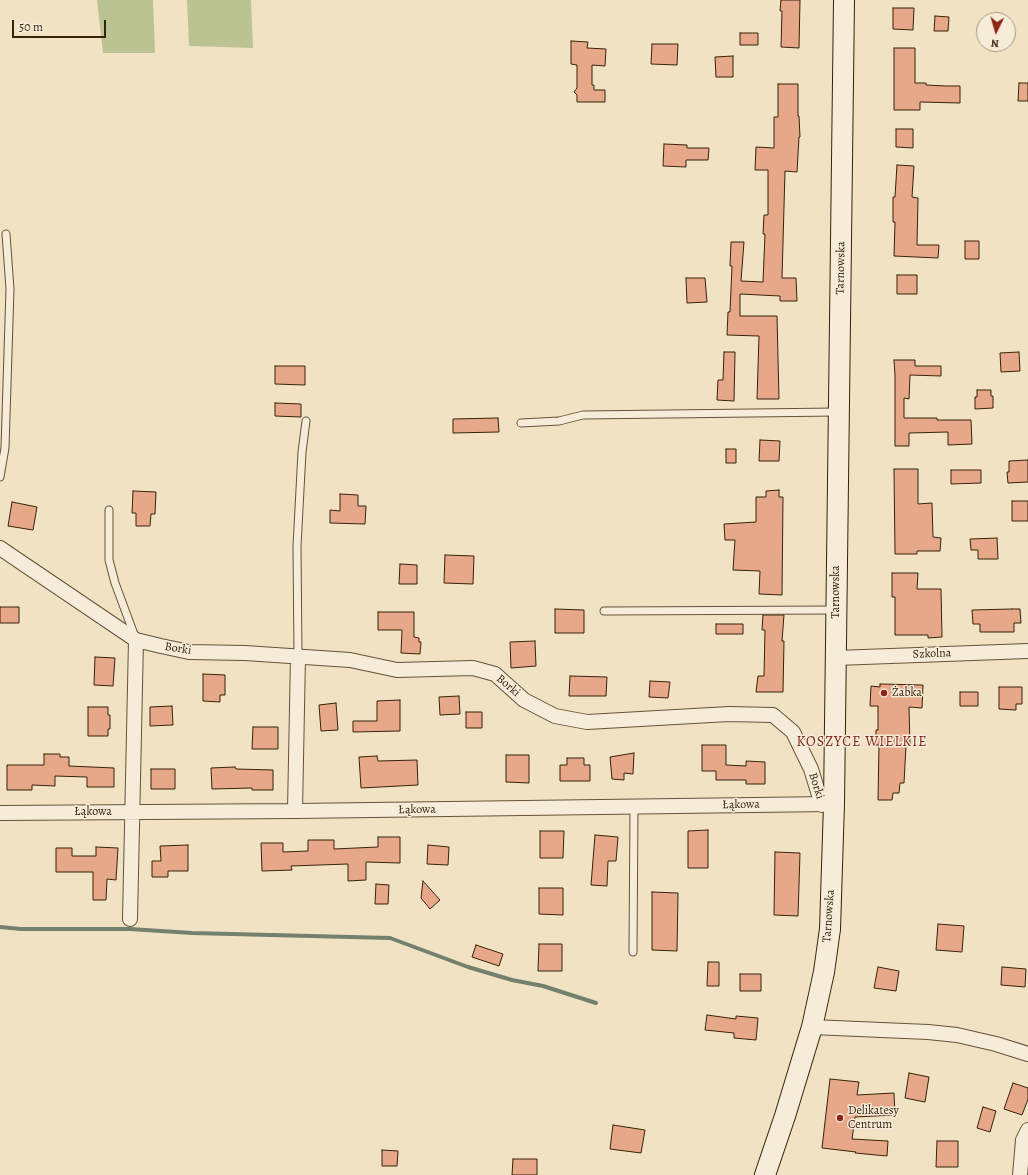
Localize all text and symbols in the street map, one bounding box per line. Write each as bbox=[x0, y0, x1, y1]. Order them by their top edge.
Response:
scale bar bbox=[14, 12, 108, 38]
north arrow bbox=[976, 12, 1016, 52]
text: 50 m bbox=[19, 19, 43, 35]
text: N bbox=[990, 36, 1000, 51]
street label: Tarnowska bbox=[833, 241, 849, 295]
street label: Tarnowska bbox=[829, 565, 843, 619]
street label: Borki bbox=[164, 640, 192, 658]
street label: Szkolna bbox=[912, 646, 952, 662]
street label: Borki bbox=[493, 672, 523, 700]
place label: Żabka bbox=[892, 686, 922, 700]
marker: Żabka bbox=[879, 688, 889, 698]
district label: KOSZYCE WIELKIE bbox=[797, 735, 927, 751]
street label: Borki bbox=[805, 771, 827, 801]
street label: Łąkowa bbox=[722, 797, 760, 813]
street label: Łąkowa bbox=[398, 802, 436, 818]
street label: Łąkowa bbox=[74, 805, 112, 819]
street label: Tarnowska bbox=[820, 889, 838, 943]
place label: Delikatesy Centrum bbox=[848, 1104, 899, 1132]
marker: Delikatesy Centrum bbox=[835, 1113, 845, 1123]

